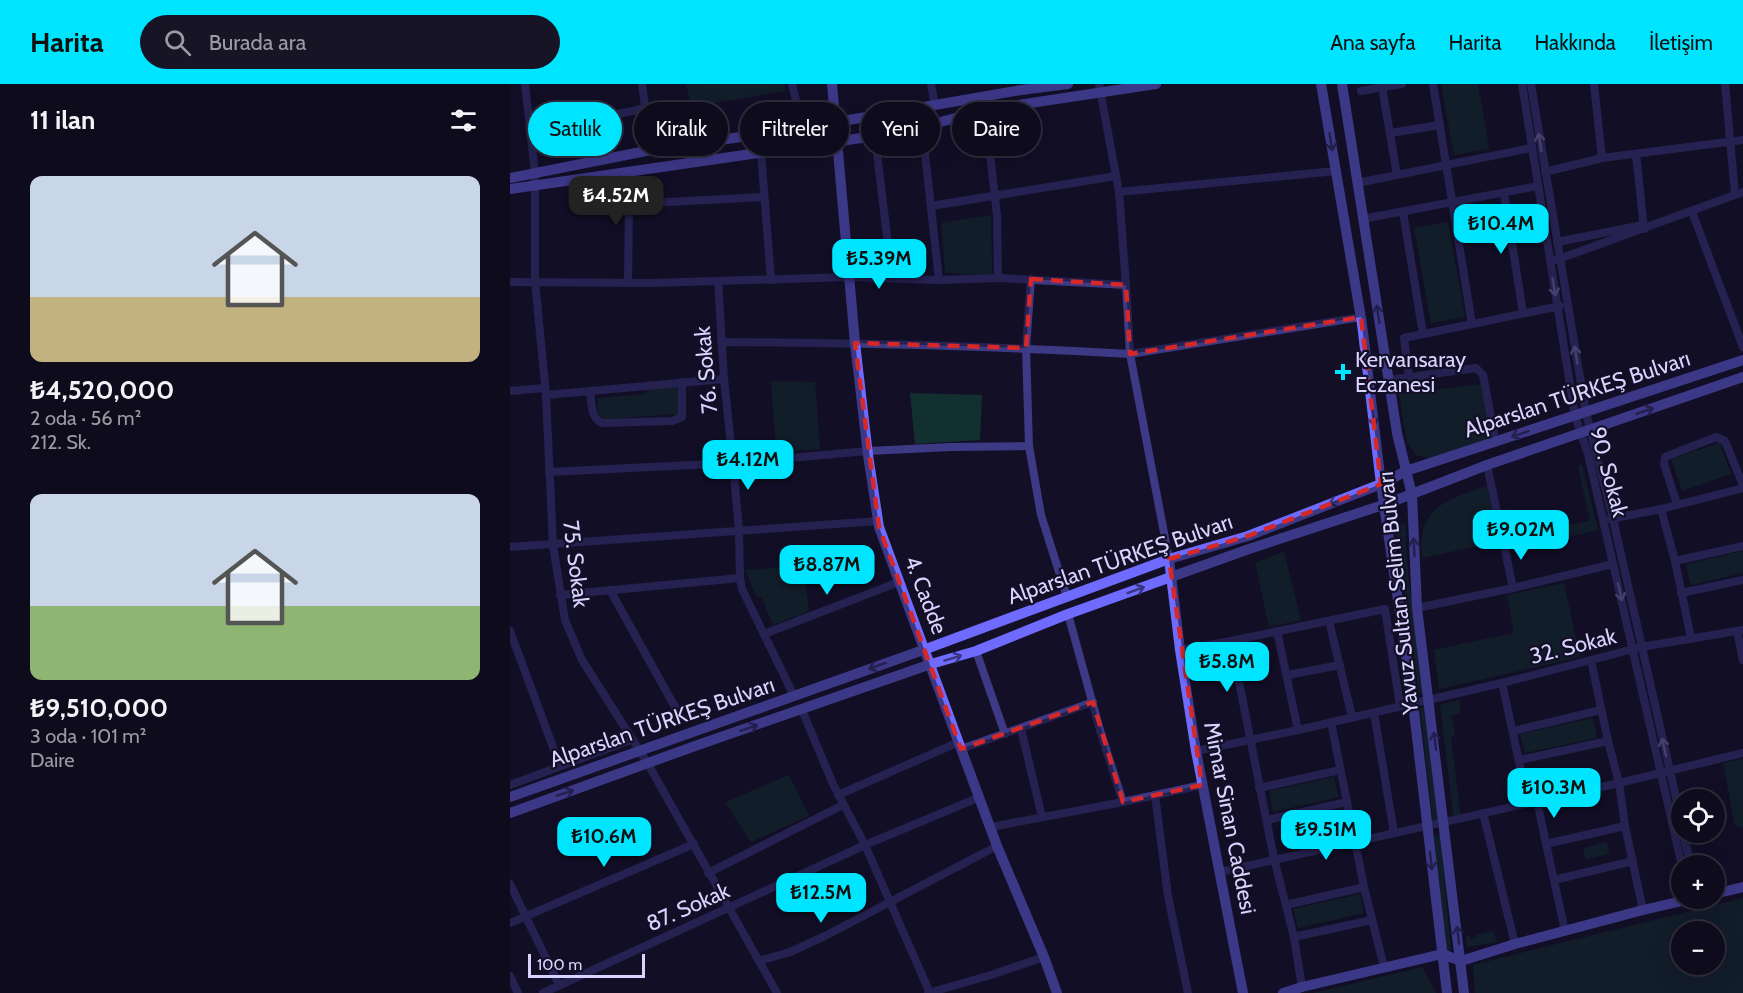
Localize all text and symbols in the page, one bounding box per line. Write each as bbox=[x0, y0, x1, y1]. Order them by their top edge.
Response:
search box bbox=[140, 15, 560, 69]
text: Harita bbox=[30, 25, 104, 59]
icon: search bbox=[161, 26, 194, 59]
text: Burada ara bbox=[209, 29, 306, 56]
text: Ana sayfa bbox=[1330, 30, 1416, 55]
text: Harita bbox=[1449, 30, 1501, 55]
text: Hakkında bbox=[1534, 30, 1616, 55]
text: İletişim bbox=[1649, 30, 1713, 55]
chip: Satılık bbox=[528, 102, 622, 156]
chip: Kiralık bbox=[634, 102, 728, 156]
chip: Filtreler bbox=[740, 102, 849, 156]
chip: Yeni bbox=[861, 102, 940, 156]
chip: Daire bbox=[952, 102, 1041, 156]
text: 11 ilan bbox=[30, 104, 95, 136]
icon: filters bbox=[447, 104, 480, 137]
one-way arrow bbox=[1326, 131, 1337, 151]
one-way arrow bbox=[1534, 133, 1545, 152]
pin: ₺4.52M bbox=[567, 176, 665, 227]
text: ₺4.52M bbox=[583, 183, 649, 207]
pin: ₺10.4M bbox=[1452, 204, 1550, 255]
text: ₺10.4M bbox=[1468, 211, 1534, 235]
icon: home bbox=[201, 215, 309, 323]
pin: ₺5.39M bbox=[830, 239, 928, 290]
text: ₺5.39M bbox=[846, 246, 912, 270]
one-way arrow bbox=[1549, 277, 1560, 296]
one-way arrow bbox=[1372, 305, 1383, 324]
street label: 76. Sokak bbox=[689, 325, 723, 415]
street label: Alparslan TÜRKEŞ Bulvarı bbox=[1460, 345, 1694, 443]
place label: Kervansaray Eczanesi bbox=[1355, 346, 1466, 398]
one-way arrow bbox=[1570, 346, 1581, 365]
marker: Kervansaray Eczanesi bbox=[1336, 365, 1350, 379]
text: ₺4,520,000 bbox=[30, 374, 174, 406]
one-way arrow bbox=[1635, 405, 1654, 416]
text: 2 oda · 56 m² bbox=[30, 406, 141, 430]
one-way arrow bbox=[1368, 407, 1379, 427]
street label: 90. Sokak bbox=[1584, 424, 1634, 520]
one-way arrow bbox=[1511, 429, 1530, 440]
text: 212. Sk. bbox=[30, 430, 91, 454]
pin: ₺4.12M bbox=[699, 440, 797, 491]
text: ₺4.12M bbox=[716, 447, 780, 471]
street label: Yavuz Sultan Selim Bulvarı bbox=[1372, 470, 1424, 717]
one-way arrow bbox=[1328, 497, 1347, 508]
street label: Alparslan TÜRKEŞ Bulvarı bbox=[1004, 508, 1236, 610]
pin: ₺9.02M bbox=[1472, 510, 1570, 561]
text: ₺9.02M bbox=[1487, 517, 1555, 541]
street label: 75. Sokak bbox=[557, 519, 595, 609]
icon: home bbox=[201, 533, 309, 641]
one-way arrow bbox=[1409, 538, 1420, 558]
pin: ₺8.87M bbox=[778, 545, 876, 596]
text: ₺8.87M bbox=[794, 552, 860, 576]
street label: 4. Cadde bbox=[899, 552, 953, 638]
one-way arrow bbox=[1614, 582, 1626, 601]
one-way arrow bbox=[1126, 584, 1145, 595]
street label: 32. Sokak bbox=[1527, 622, 1619, 670]
pin: ₺5.8M bbox=[1185, 642, 1269, 693]
text: ₺5.8M bbox=[1199, 649, 1255, 673]
one-way arrow bbox=[943, 652, 962, 663]
one-way arrow bbox=[868, 662, 887, 673]
street label: Alparslan TÜRKEŞ Bulvarı bbox=[546, 671, 778, 773]
text: ₺9,510,000 bbox=[30, 692, 168, 724]
street label: Mimar Sinan Caddesi bbox=[1198, 719, 1262, 917]
one-way arrow bbox=[739, 722, 758, 733]
text: 3 oda · 101 m² bbox=[30, 724, 146, 748]
one-way arrow bbox=[1429, 732, 1440, 752]
one-way arrow bbox=[1657, 738, 1669, 757]
text: Daire bbox=[30, 748, 75, 772]
pin: ₺10.3M bbox=[1505, 768, 1603, 819]
text: ₺10.3M bbox=[1521, 775, 1587, 799]
one-way arrow bbox=[555, 787, 574, 798]
map controls bbox=[1671, 789, 1725, 975]
button: locate bbox=[1671, 789, 1725, 843]
pin: ₺9.51M bbox=[1277, 810, 1375, 861]
pin: ₺10.6M bbox=[555, 817, 653, 868]
text: ₺9.51M bbox=[1295, 817, 1357, 841]
text: ₺10.6M bbox=[571, 824, 637, 848]
one-way arrow bbox=[1425, 850, 1436, 870]
button: + bbox=[1671, 855, 1725, 909]
pin: ₺12.5M bbox=[772, 873, 870, 924]
street label: 87. Sokak bbox=[642, 877, 734, 937]
text: ₺12.5M bbox=[790, 880, 852, 904]
button: − bbox=[1671, 921, 1725, 975]
one-way arrow bbox=[1452, 925, 1463, 945]
scale bar bbox=[528, 951, 645, 978]
text: 100 m bbox=[537, 955, 582, 974]

